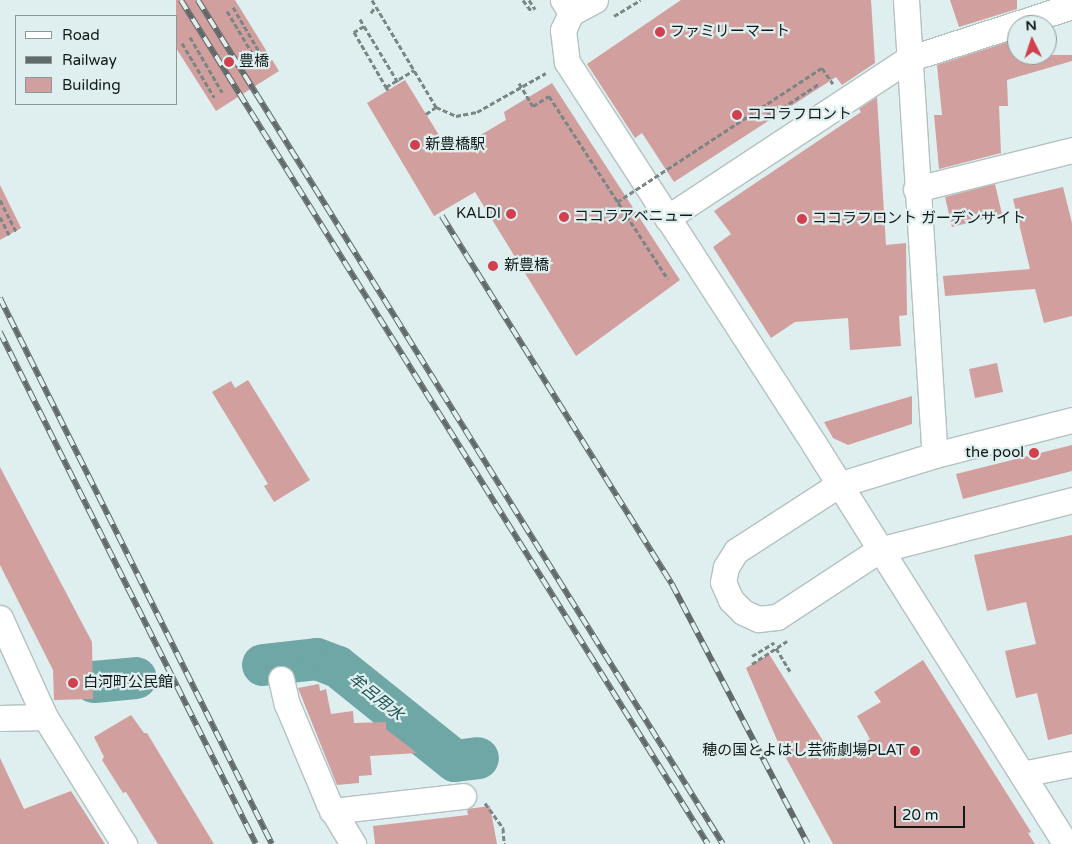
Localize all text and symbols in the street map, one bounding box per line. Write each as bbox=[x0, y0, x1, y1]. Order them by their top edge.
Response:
legend bbox=[15, 15, 178, 105]
north arrow bbox=[1007, 15, 1057, 65]
text: N bbox=[1025, 17, 1037, 34]
place label: ファミリーマート bbox=[670, 23, 790, 41]
text: Road bbox=[62, 26, 100, 44]
marker: ファミリーマート bbox=[654, 26, 666, 38]
text: Railway bbox=[62, 51, 117, 69]
place label: 豊橋 bbox=[239, 53, 269, 71]
marker: 豊橋 bbox=[223, 56, 235, 68]
text: Building bbox=[62, 76, 121, 94]
place label: ココラフロント bbox=[747, 106, 852, 124]
marker: ココラフロント bbox=[731, 109, 743, 121]
place label: 新豊橋駅 bbox=[425, 136, 485, 154]
marker: 新豊橋駅 bbox=[409, 139, 421, 151]
place label: KALDI bbox=[456, 205, 501, 223]
marker: KALDI bbox=[505, 208, 517, 220]
place label: ココラアベニュー bbox=[574, 208, 694, 226]
place label: ココラフロント ガーデンサイト bbox=[812, 210, 1026, 228]
marker: ココラアベニュー bbox=[558, 211, 570, 223]
marker: ココラフロント ガーデンサイト bbox=[796, 213, 808, 225]
place label: 新豊橋 bbox=[504, 257, 549, 275]
marker: 新豊橋 bbox=[486, 259, 500, 273]
place label: the pool bbox=[965, 444, 1024, 462]
marker: the pool bbox=[1028, 447, 1040, 459]
water label: 牟呂用水 bbox=[345, 669, 407, 725]
place label: 白河町公民館 bbox=[83, 674, 173, 692]
marker: 白河町公民館 bbox=[67, 677, 79, 689]
place label: 穂の国とよはし芸術劇場PLAT bbox=[702, 742, 905, 760]
marker: 穂の国とよはし芸術劇場PLAT bbox=[909, 745, 921, 757]
scale bar bbox=[897, 796, 968, 828]
text: 20 m bbox=[902, 806, 939, 824]

